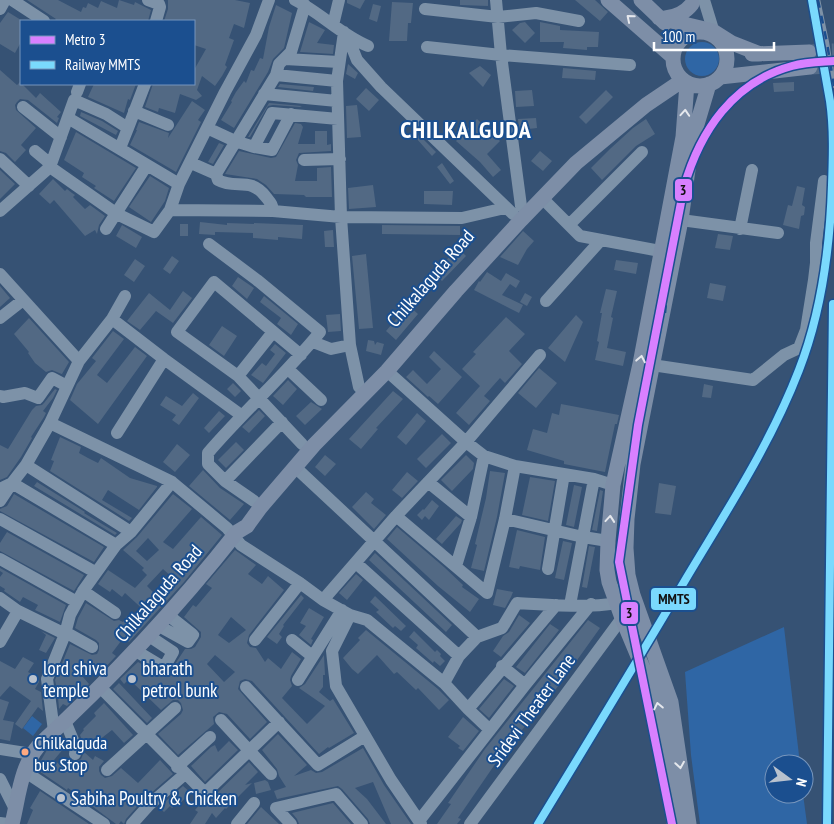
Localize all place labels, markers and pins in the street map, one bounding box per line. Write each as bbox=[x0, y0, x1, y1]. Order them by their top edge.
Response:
place label: lord shiva temple bbox=[43, 656, 107, 702]
place label: bharath petrol bunk bbox=[142, 656, 218, 702]
marker: lord shiva temple bbox=[27, 673, 39, 685]
marker: bharath petrol bunk bbox=[126, 673, 138, 685]
place label: Chilkalguda bus Stop bbox=[34, 731, 107, 776]
marker: Chilkalguda bus Stop bbox=[20, 747, 30, 757]
place label: Sabiha Poultry & Chicken bbox=[71, 786, 237, 810]
marker: Sabiha Poultry & Chicken bbox=[55, 792, 67, 804]

